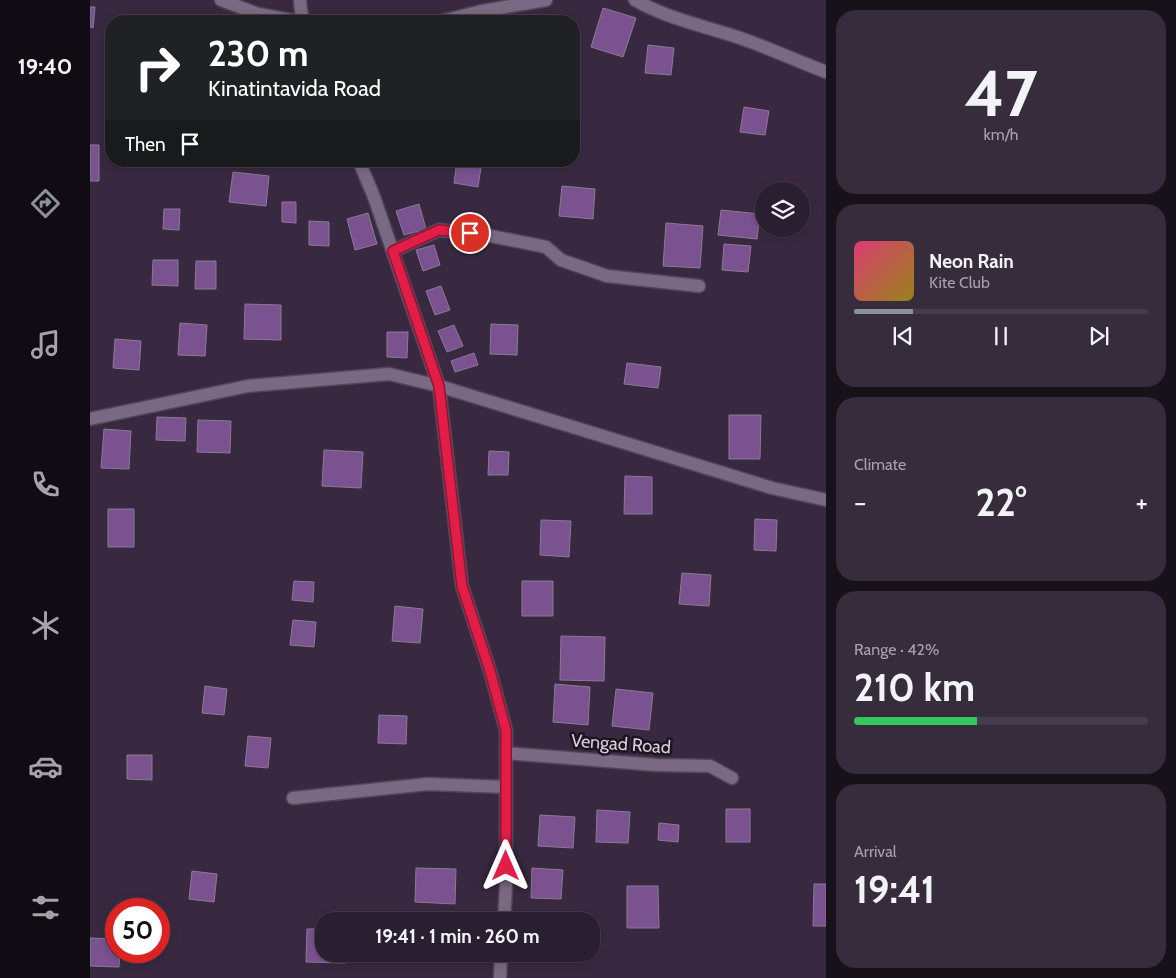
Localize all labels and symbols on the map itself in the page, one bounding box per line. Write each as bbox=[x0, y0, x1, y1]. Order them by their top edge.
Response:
pin bbox=[449, 212, 491, 254]
street label: Vengad Road bbox=[570, 730, 672, 758]
position arrow bbox=[479, 839, 531, 891]
speed limit sign: 50 bbox=[105, 898, 170, 963]

